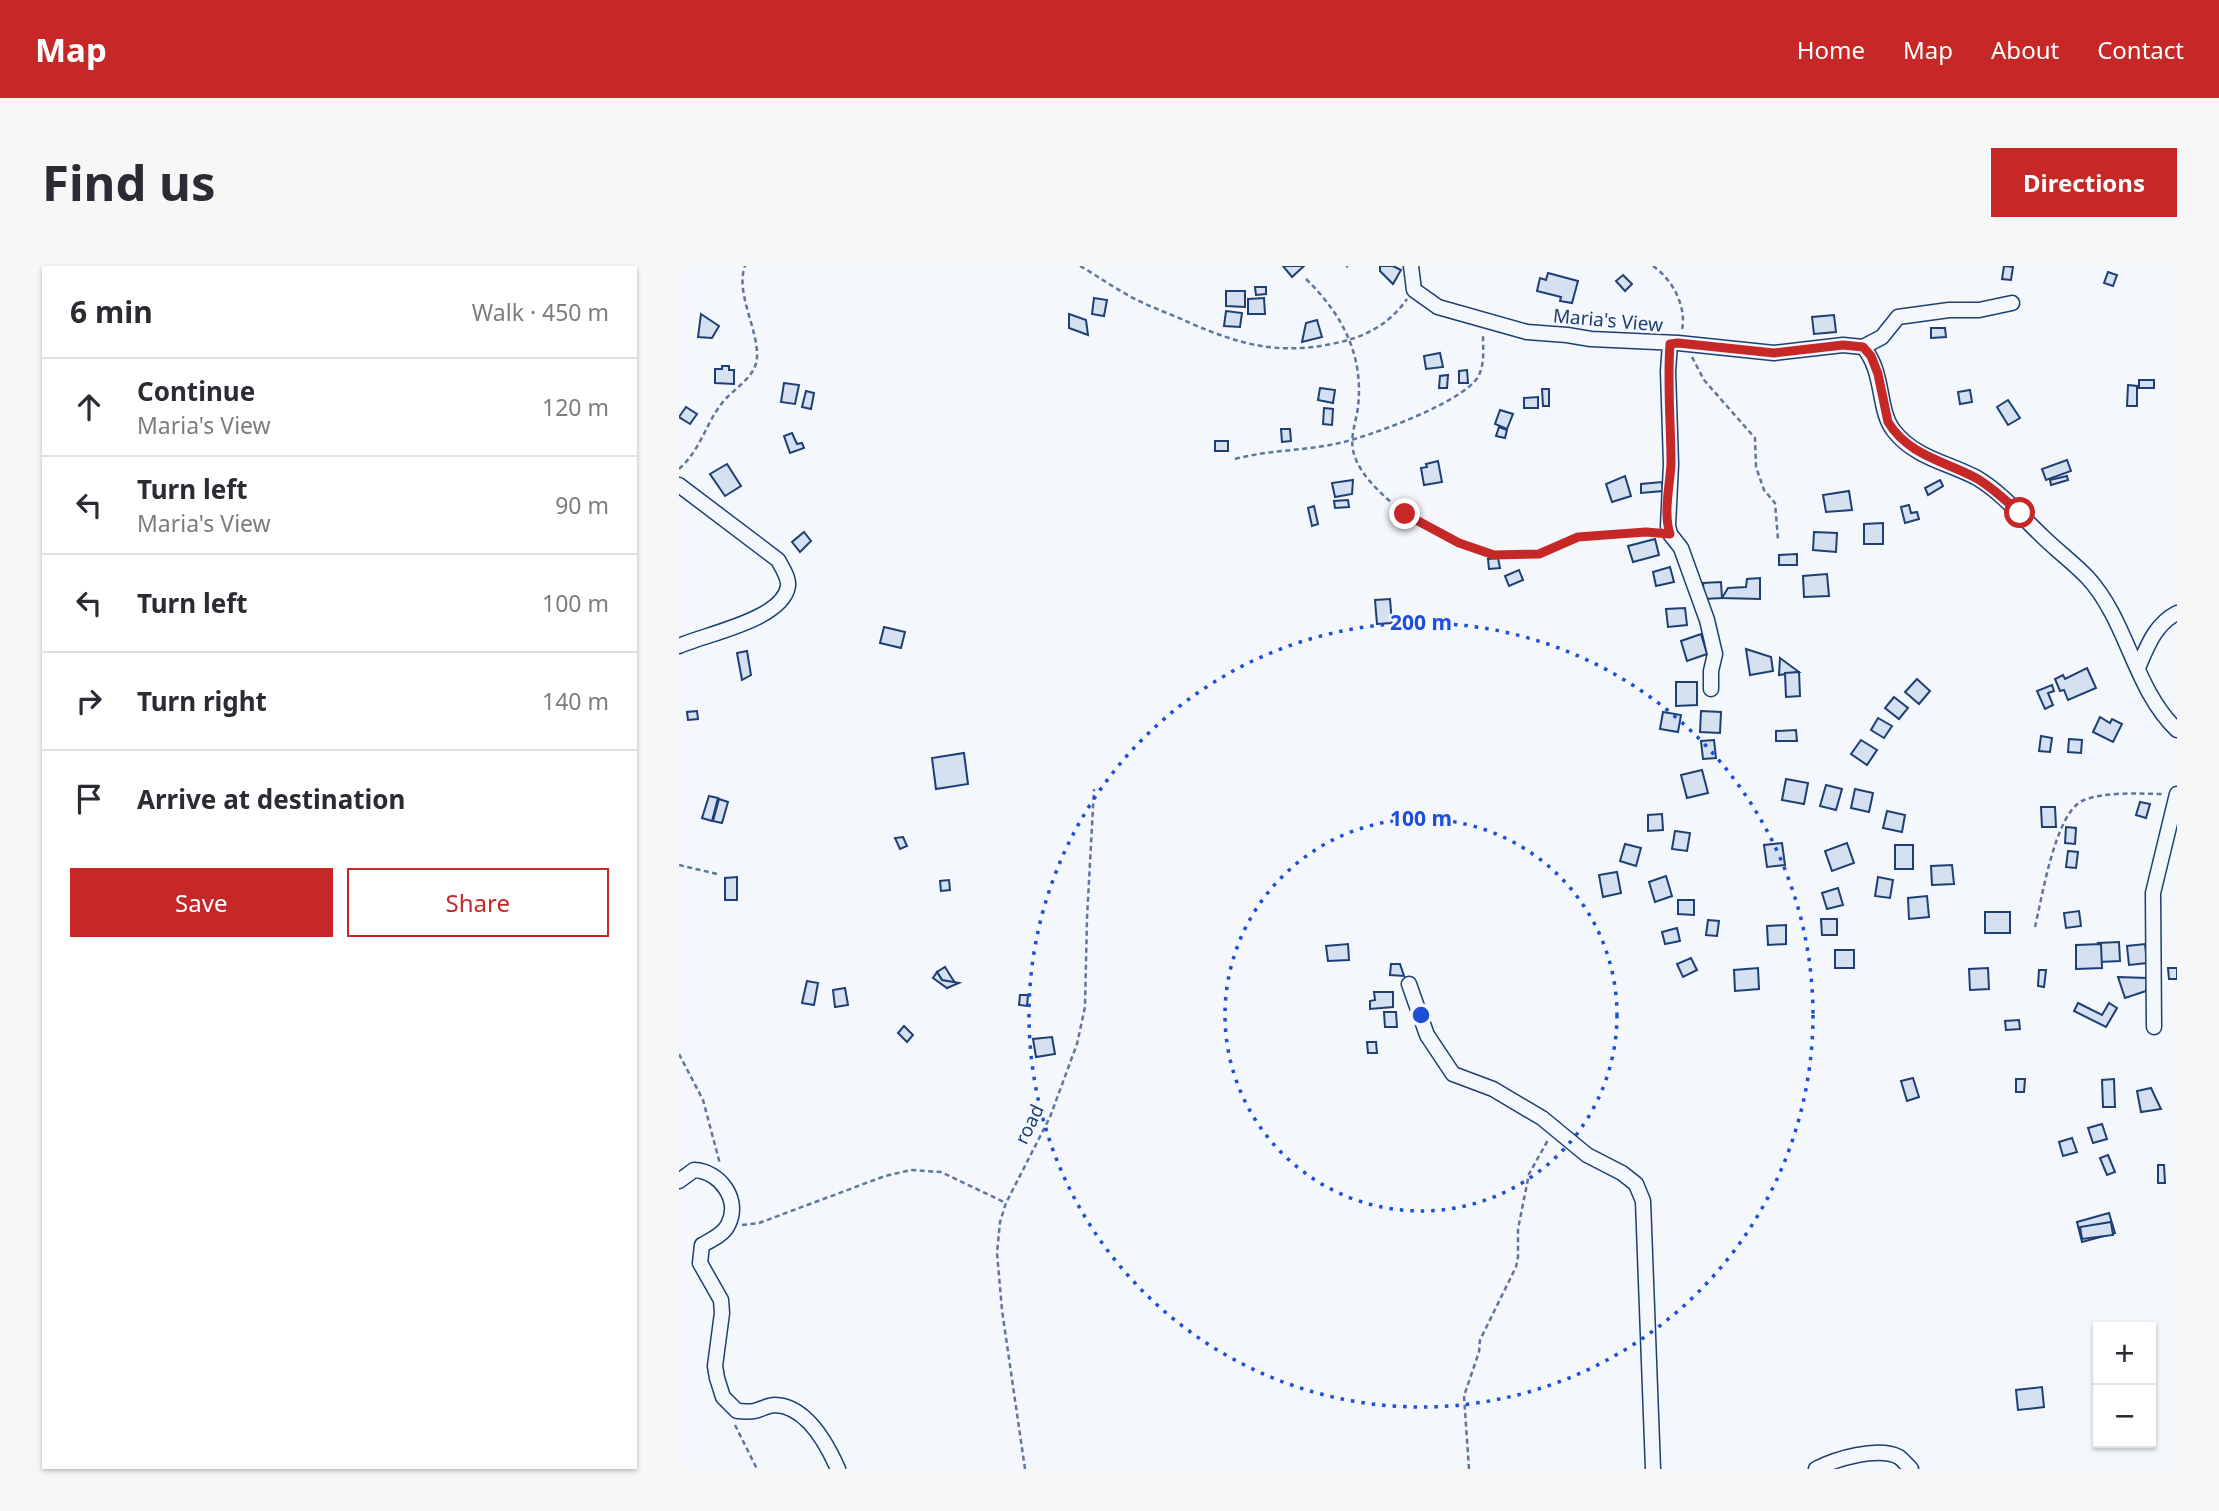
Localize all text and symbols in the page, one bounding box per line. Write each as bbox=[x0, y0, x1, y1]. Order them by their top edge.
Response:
text: Map bbox=[35, 27, 107, 72]
text: Home bbox=[1797, 33, 1865, 66]
text: Map bbox=[1903, 33, 1953, 66]
text: About bbox=[1991, 33, 2059, 66]
text: Contact bbox=[2097, 33, 2184, 66]
button: Directions bbox=[1991, 148, 2177, 217]
text: Find us bbox=[42, 149, 216, 215]
text: 6 min bbox=[70, 291, 153, 332]
text: Walk · 450 m bbox=[472, 296, 609, 328]
street label: Maria's View bbox=[1552, 302, 1664, 338]
text: Continue bbox=[137, 373, 255, 409]
icon: ahead bbox=[70, 388, 108, 426]
text: 120 m bbox=[542, 391, 609, 423]
text: Maria's View bbox=[137, 409, 271, 441]
text: Turn left bbox=[137, 471, 248, 507]
icon: left bbox=[70, 486, 108, 524]
text: 90 m bbox=[555, 489, 609, 521]
route start bbox=[2004, 497, 2035, 528]
route end bbox=[1389, 498, 1420, 529]
text: Maria's View bbox=[137, 507, 271, 539]
icon: left bbox=[70, 584, 108, 622]
text: Turn left bbox=[137, 585, 248, 621]
text: 100 m bbox=[542, 587, 609, 619]
text: 200 m bbox=[1390, 608, 1452, 636]
icon: right bbox=[70, 682, 108, 720]
text: Turn right bbox=[137, 683, 267, 719]
text: 140 m bbox=[542, 685, 609, 717]
icon: arrive bbox=[70, 780, 108, 818]
text: Arrive at destination bbox=[137, 781, 406, 817]
text: 100 m bbox=[1390, 804, 1452, 832]
button: Save bbox=[70, 868, 333, 937]
button: Share bbox=[347, 868, 609, 937]
centre of rings bbox=[1409, 1003, 1433, 1027]
street label: road bbox=[1008, 1100, 1050, 1148]
map controls bbox=[2093, 1322, 2156, 1448]
button: + bbox=[2093, 1322, 2156, 1385]
button: − bbox=[2093, 1385, 2156, 1448]

